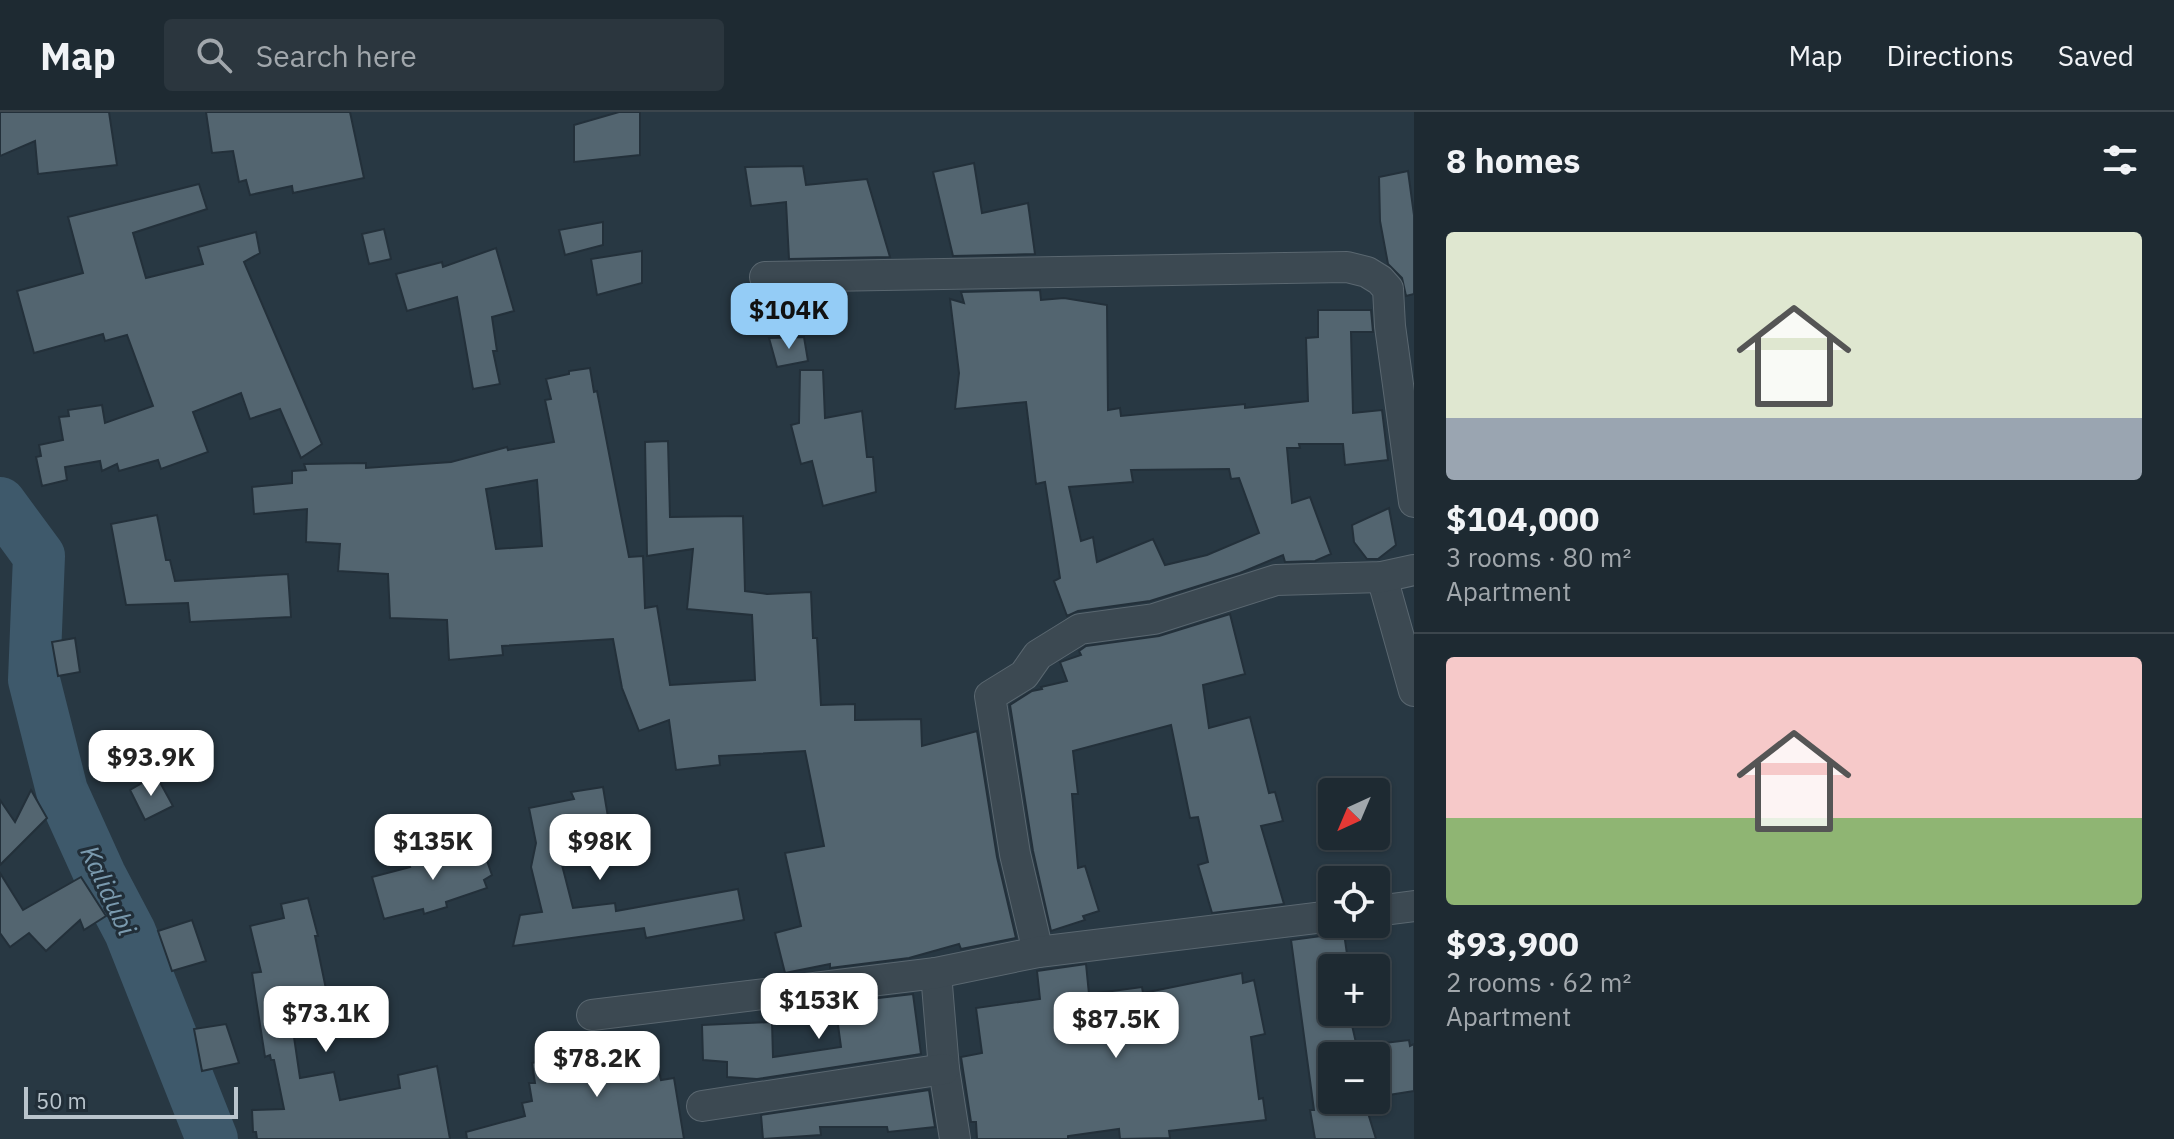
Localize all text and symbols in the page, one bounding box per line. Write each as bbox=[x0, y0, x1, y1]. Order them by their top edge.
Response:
search box bbox=[164, 19, 724, 91]
text: Map bbox=[40, 31, 116, 80]
icon: search bbox=[192, 33, 236, 77]
text: Search here bbox=[256, 36, 417, 75]
text: Map bbox=[1788, 37, 1842, 74]
text: Directions bbox=[1886, 37, 2014, 74]
text: Saved bbox=[2058, 37, 2134, 74]
text: 8 homes bbox=[1446, 138, 1581, 182]
icon: filters bbox=[2098, 138, 2142, 182]
pin: $104K bbox=[733, 283, 845, 351]
icon: home bbox=[1722, 284, 1866, 428]
text: $104K bbox=[749, 292, 829, 326]
text: $104,000 bbox=[1446, 496, 1599, 540]
text: 3 rooms · 80 m² bbox=[1446, 540, 1631, 574]
text: Apartment bbox=[1446, 574, 1571, 608]
icon: home bbox=[1722, 709, 1866, 853]
pin: $93.9K bbox=[86, 730, 216, 798]
text: $93.9K bbox=[107, 739, 195, 773]
north arrow bbox=[1318, 778, 1390, 850]
map controls bbox=[1318, 778, 1390, 1114]
pin: $135K bbox=[377, 814, 489, 882]
pin: $98K bbox=[553, 814, 647, 882]
text: $135K bbox=[393, 823, 473, 857]
text: $98K bbox=[568, 823, 632, 857]
water label: Kalidubi bbox=[73, 840, 145, 941]
button: locate bbox=[1318, 866, 1390, 938]
text: $93,900 bbox=[1446, 921, 1579, 965]
button: + bbox=[1318, 954, 1390, 1026]
text: 2 rooms · 62 m² bbox=[1446, 965, 1631, 999]
pin: $153K bbox=[763, 973, 875, 1041]
text: $153K bbox=[779, 982, 859, 1016]
pin: $73.1K bbox=[261, 986, 391, 1054]
pin: $87.5K bbox=[1051, 992, 1181, 1060]
text: $73.1K bbox=[282, 995, 370, 1029]
text: Apartment bbox=[1446, 999, 1571, 1033]
text: $87.5K bbox=[1072, 1001, 1160, 1035]
pin: $78.2K bbox=[532, 1031, 662, 1099]
text: $78.2K bbox=[553, 1040, 641, 1074]
button: − bbox=[1318, 1042, 1390, 1114]
scale bar bbox=[24, 1083, 238, 1119]
text: 50 m bbox=[36, 1086, 87, 1115]

